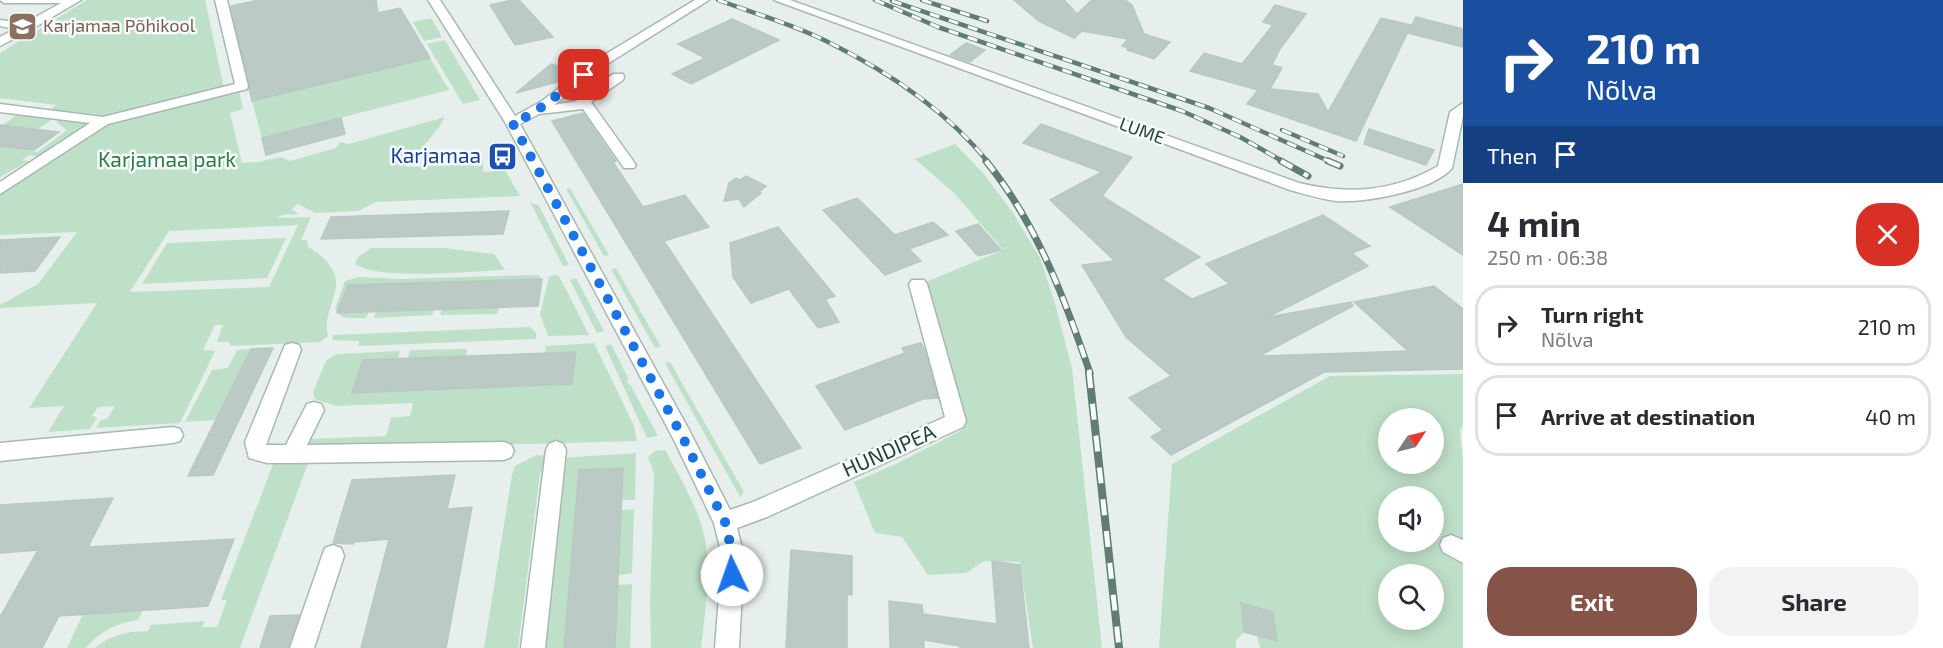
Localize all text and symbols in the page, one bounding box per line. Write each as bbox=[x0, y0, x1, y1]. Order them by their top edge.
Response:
school or university icon: Karjamaa Põhikool bbox=[6, 10, 38, 42]
place label: Karjamaa Põhikool bbox=[43, 14, 196, 36]
text: 210 m bbox=[1586, 22, 1701, 72]
icon: right bbox=[1487, 24, 1565, 102]
pin bbox=[558, 49, 609, 100]
icon: arrive bbox=[567, 58, 600, 91]
text: Nõlva bbox=[1586, 73, 1657, 105]
street label: LUME bbox=[1117, 112, 1168, 148]
icon: arrive bbox=[1549, 138, 1582, 171]
bus stop icon: Karjamaa bbox=[486, 140, 518, 172]
place label: Karjamaa bbox=[390, 142, 481, 168]
text: Then bbox=[1487, 142, 1537, 168]
park label: Karjamaa park bbox=[98, 146, 236, 172]
text: 4 min bbox=[1487, 201, 1581, 244]
button: close bbox=[1856, 203, 1919, 266]
text: 250 m · 06:38 bbox=[1487, 245, 1608, 269]
text: Turn right bbox=[1541, 301, 1643, 327]
icon: right bbox=[1490, 309, 1523, 342]
text: 210 m bbox=[1857, 313, 1916, 339]
text: Nõlva bbox=[1541, 327, 1593, 351]
icon: arrive bbox=[1490, 399, 1523, 432]
text: Arrive at destination bbox=[1541, 403, 1755, 429]
text: 40 m bbox=[1865, 403, 1916, 429]
north arrow bbox=[1378, 408, 1444, 474]
map controls bbox=[1378, 408, 1444, 630]
street label: HUNDIPEA bbox=[838, 418, 939, 481]
button: sound bbox=[1378, 486, 1444, 552]
position arrow bbox=[700, 543, 764, 607]
button: search bbox=[1378, 564, 1444, 630]
button: Exit bbox=[1487, 567, 1697, 636]
button: Share bbox=[1709, 567, 1919, 636]

